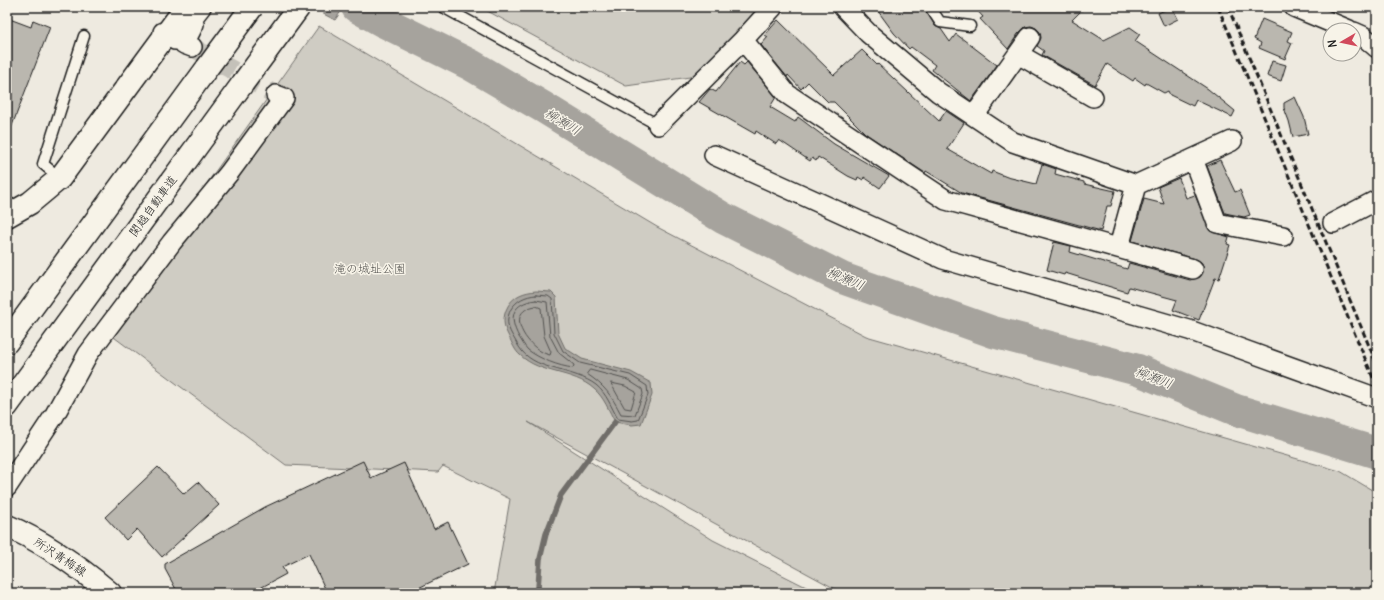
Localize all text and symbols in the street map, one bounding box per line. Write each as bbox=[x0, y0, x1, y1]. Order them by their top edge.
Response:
north arrow bbox=[1322, 22, 1362, 62]
text: N bbox=[1325, 39, 1340, 48]
water label: 柳瀬川 bbox=[542, 104, 584, 139]
street label: 関越自動車道 bbox=[125, 172, 180, 239]
park label: 滝の城址公園 bbox=[334, 261, 406, 276]
water label: 柳瀬川 bbox=[825, 263, 867, 294]
water label: 柳瀬川 bbox=[1133, 363, 1175, 392]
street label: 所沢青梅線 bbox=[31, 534, 90, 579]

